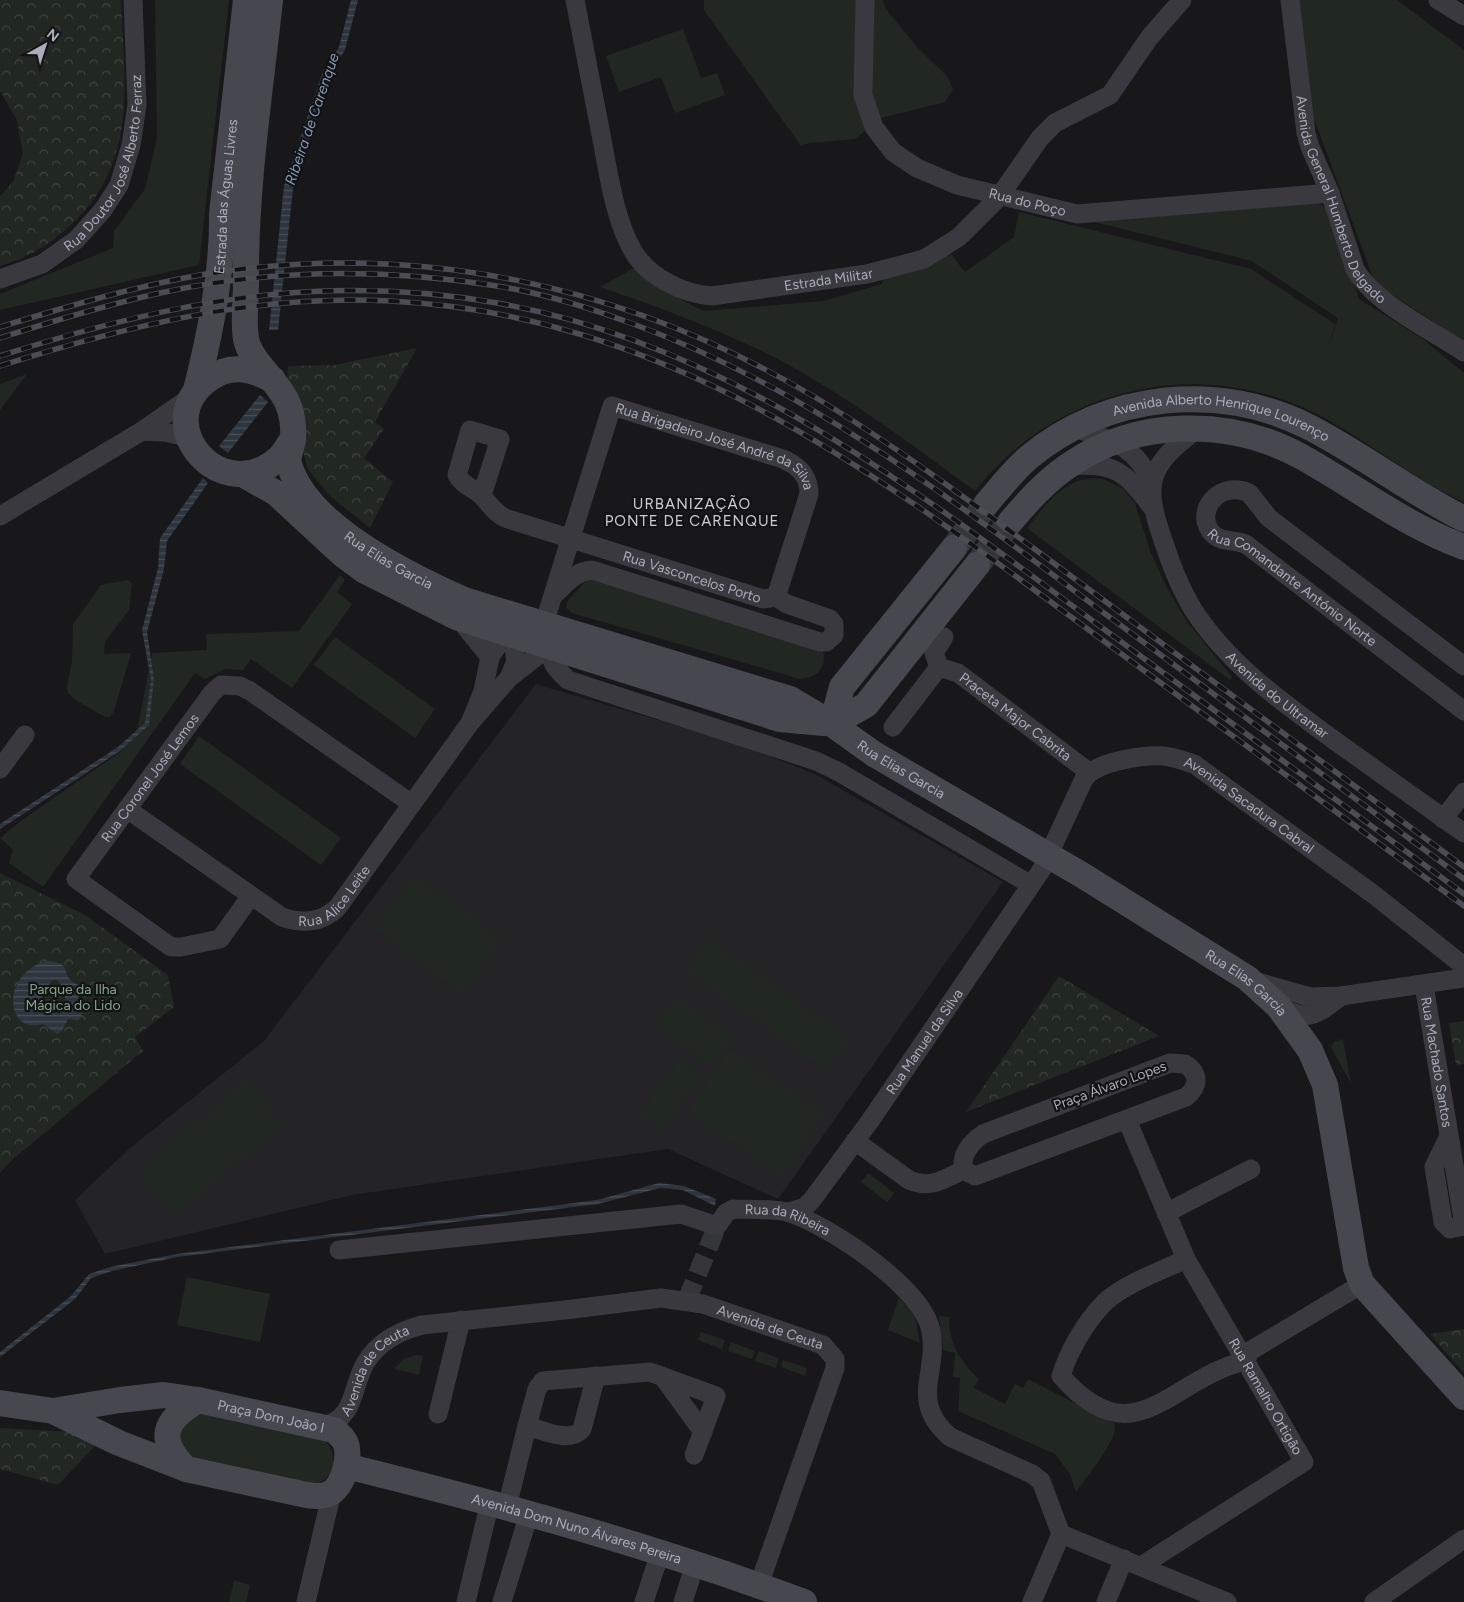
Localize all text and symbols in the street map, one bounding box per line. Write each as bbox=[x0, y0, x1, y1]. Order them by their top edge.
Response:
north arrow bbox=[20, 20, 70, 70]
text: N bbox=[43, 25, 62, 45]
water label: Ribeira de Carenque bbox=[281, 51, 343, 187]
street label: Rua Doutor José Alberto Ferraz bbox=[60, 74, 146, 255]
street label: Avenida General Humberto Delgado bbox=[1293, 94, 1390, 307]
street label: Estrada das Águas Livres bbox=[210, 118, 241, 275]
street label: Rua do Poço bbox=[987, 184, 1068, 220]
street label: Estrada Militar bbox=[783, 264, 875, 294]
street label: Avenida Alberto Henrique Lourenço bbox=[1110, 391, 1333, 445]
street label: Rua Brigadeiro José André da Silva bbox=[613, 399, 817, 491]
district label: URBANIZAÇÃO PONTE DE CARENQUE bbox=[605, 495, 779, 530]
street label: Rua Comandante António Norte bbox=[1204, 525, 1380, 650]
street label: Rua Elias Garcia bbox=[341, 527, 436, 593]
street label: Rua Vasconcelos Porto bbox=[621, 547, 763, 606]
street label: Avenida do Ultramar bbox=[1222, 648, 1332, 742]
street label: Praceta Major Cabrita bbox=[956, 669, 1075, 764]
street label: Rua Coronel José Lemos bbox=[97, 710, 203, 845]
street label: Rua Elias Garcia bbox=[854, 736, 948, 802]
street label: Avenida Sacadura Cabral bbox=[1182, 753, 1317, 857]
street label: Rua Alice Leite bbox=[298, 862, 374, 930]
street label: Rua Elias Garcia bbox=[1202, 946, 1291, 1019]
park label: Parque da Ilha Mágica do Lido bbox=[25, 981, 121, 1014]
street label: Rua Manuel da Silva bbox=[882, 985, 966, 1097]
street label: Rua Machado Santos bbox=[1418, 995, 1456, 1128]
street label: Praça Álvaro Lopes bbox=[1051, 1058, 1169, 1114]
street label: Rua da Ribeira bbox=[745, 1201, 833, 1239]
street label: Avenida de Ceuta bbox=[715, 1301, 826, 1353]
street label: Avenida de Ceuta bbox=[337, 1321, 411, 1419]
street label: Rua Ramalho Ortigão bbox=[1225, 1335, 1306, 1458]
street label: Praça Dom João I bbox=[216, 1396, 326, 1436]
street label: Avenida Dom Nuno Álvares Pereira bbox=[470, 1490, 684, 1567]

